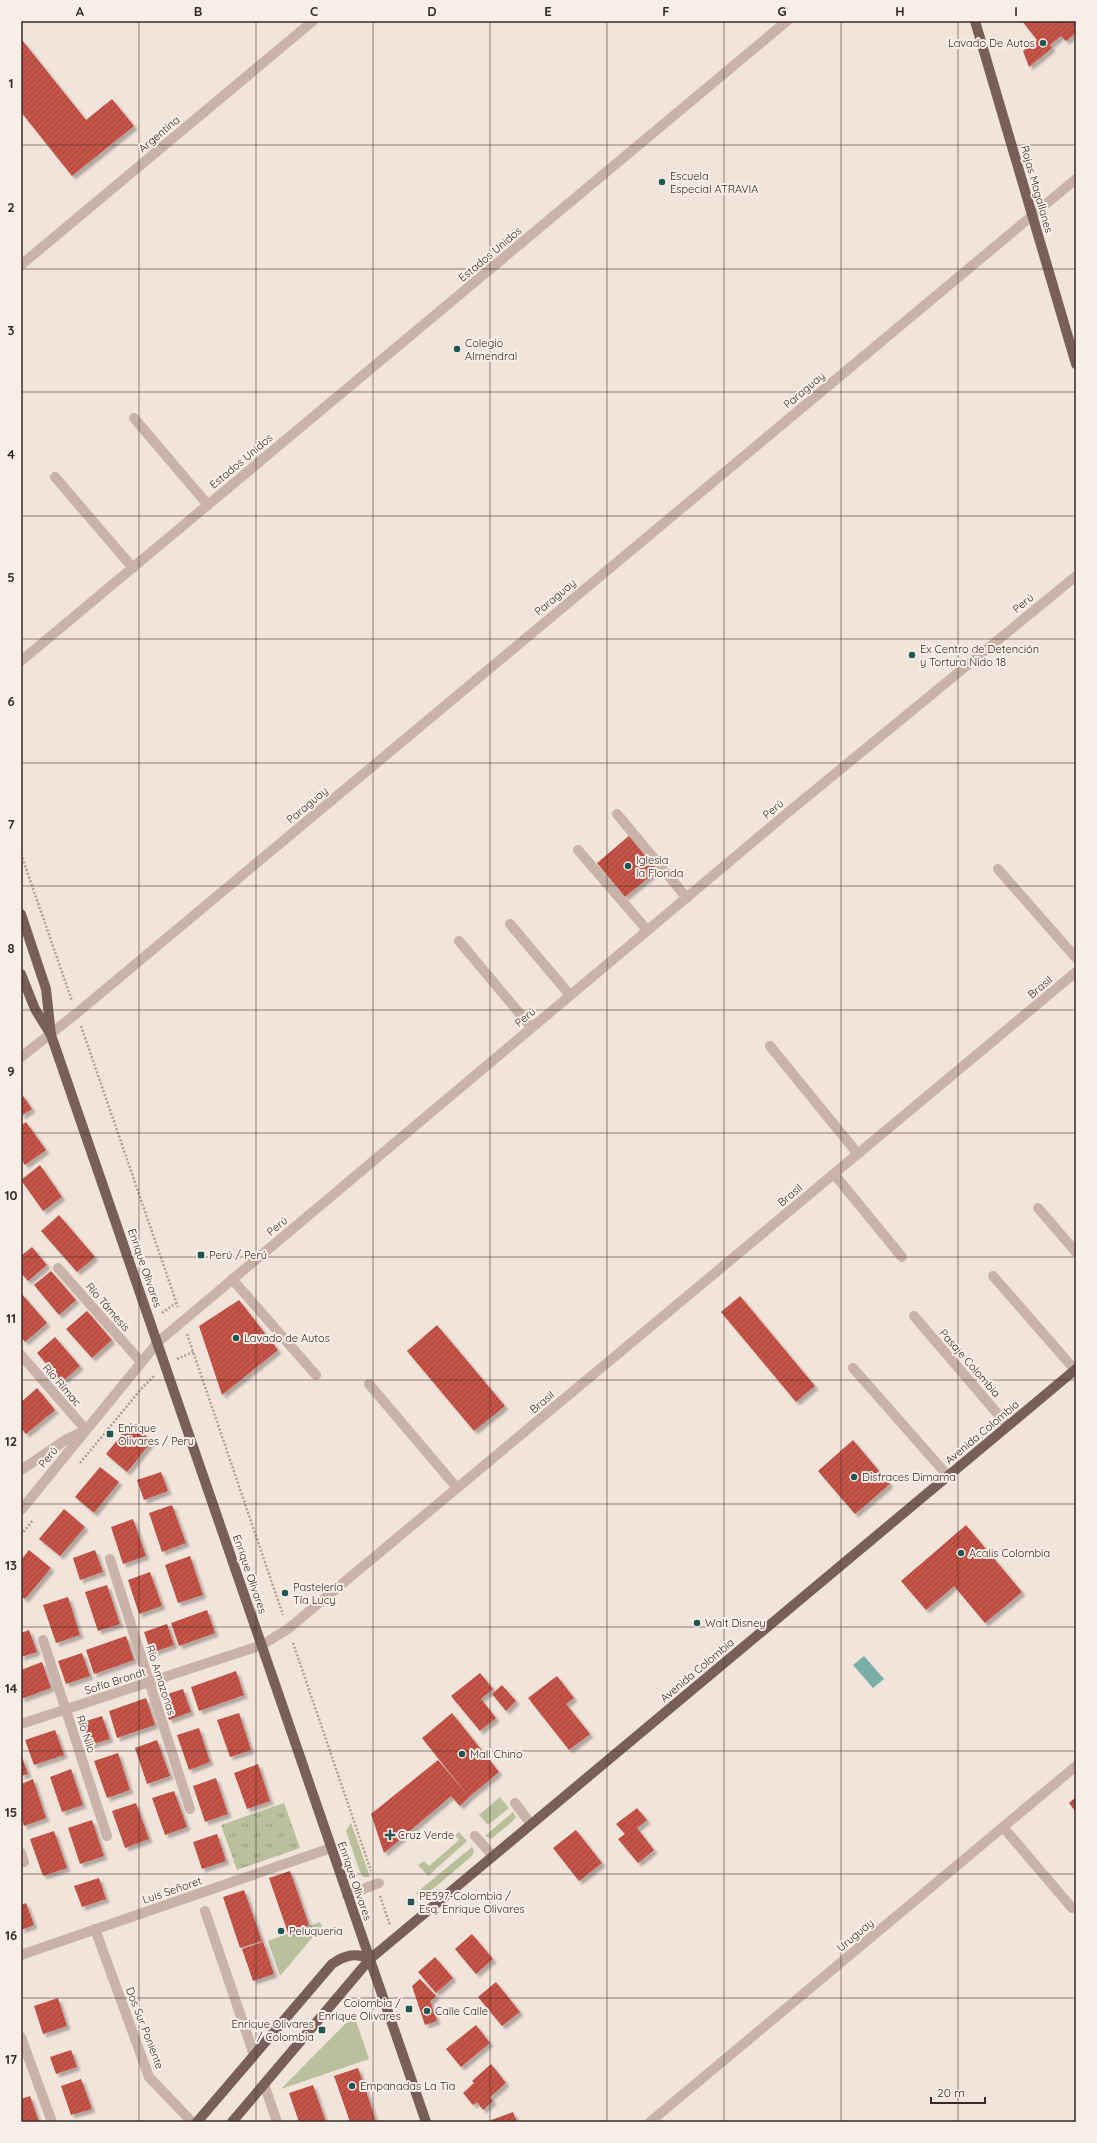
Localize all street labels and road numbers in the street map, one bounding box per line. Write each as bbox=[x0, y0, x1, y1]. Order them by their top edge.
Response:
street label: Argentina bbox=[136, 113, 182, 155]
street label: Rojas Magallanes bbox=[1018, 144, 1056, 234]
street label: Estados Unidos bbox=[456, 223, 524, 285]
street label: Paraguay bbox=[780, 369, 828, 411]
street label: Estados Unidos bbox=[207, 430, 275, 492]
street label: Paraguay bbox=[531, 576, 579, 618]
street label: Perú bbox=[1010, 590, 1036, 616]
street label: Paraguay bbox=[283, 784, 331, 826]
street label: Perú bbox=[760, 796, 786, 822]
street label: Brasil bbox=[1025, 973, 1055, 1001]
street label: Perú bbox=[512, 1004, 538, 1030]
street label: Brasil bbox=[775, 1181, 805, 1209]
street label: Perú bbox=[264, 1213, 290, 1239]
street label: Enrique Olivares bbox=[125, 1227, 165, 1309]
street label: Río Támesis bbox=[83, 1280, 133, 1334]
street label: Pasaje Colombia bbox=[937, 1326, 1003, 1400]
street label: Río Rímac bbox=[40, 1361, 84, 1409]
street label: Brasil bbox=[527, 1388, 557, 1416]
street label: Avenida Colombia bbox=[942, 1397, 1022, 1467]
street label: Perú bbox=[35, 1444, 61, 1470]
street label: Enrique Olivares bbox=[230, 1533, 270, 1615]
street label: Avenida Colombia bbox=[657, 1635, 737, 1705]
street label: Río Amazonas bbox=[143, 1643, 179, 1717]
street label: Sofía Brandt bbox=[83, 1664, 148, 1697]
street label: Río Nilo bbox=[73, 1713, 99, 1755]
street label: Enrique Olivares bbox=[335, 1840, 375, 1922]
street label: Luis Señoret bbox=[140, 1873, 204, 1907]
street label: Uruguay bbox=[834, 1915, 876, 1955]
street label: Dos Sur Poniente bbox=[123, 1985, 167, 2071]

